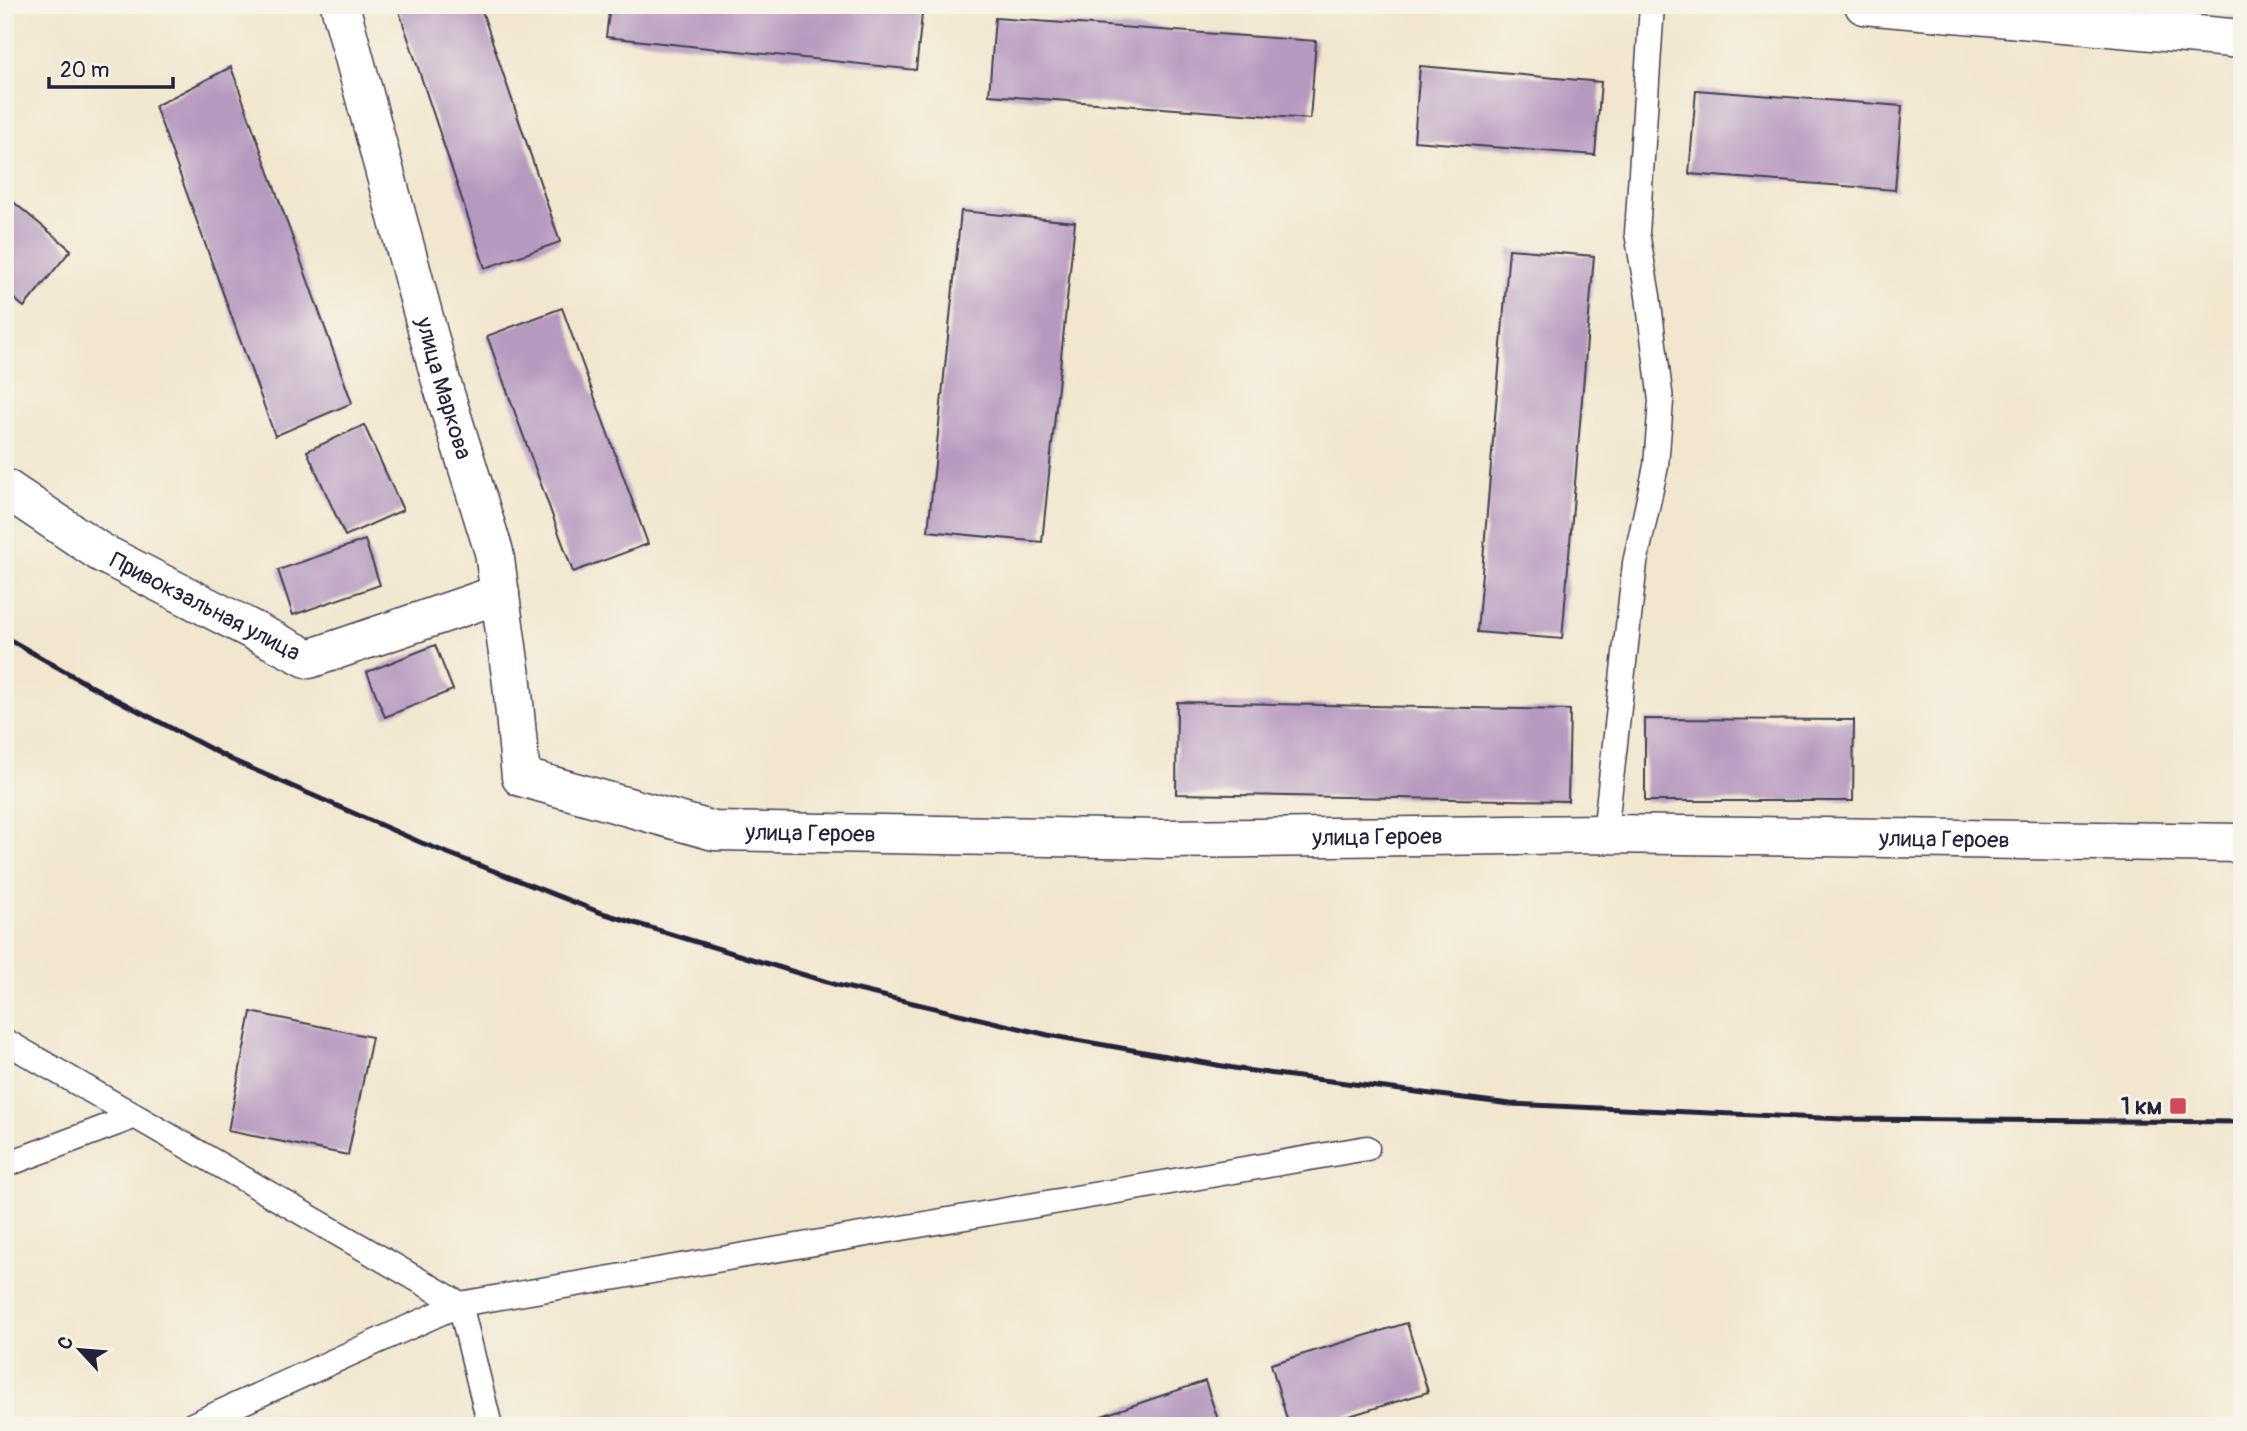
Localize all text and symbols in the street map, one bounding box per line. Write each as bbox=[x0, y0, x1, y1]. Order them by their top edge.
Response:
scale bar bbox=[49, 46, 173, 90]
text: 20 m bbox=[60, 57, 109, 84]
street label: улица Маркова bbox=[409, 313, 478, 463]
street label: Привокзальная улица bbox=[105, 546, 305, 667]
street label: улица Героев bbox=[744, 818, 876, 849]
street label: улица Героев bbox=[1311, 822, 1443, 852]
street label: улица Героев bbox=[1878, 824, 2010, 855]
place label: 1 км bbox=[2121, 1092, 2162, 1121]
marker: 1 км bbox=[2168, 1096, 2188, 1116]
north arrow bbox=[46, 1316, 116, 1386]
text: С bbox=[52, 1332, 79, 1354]

